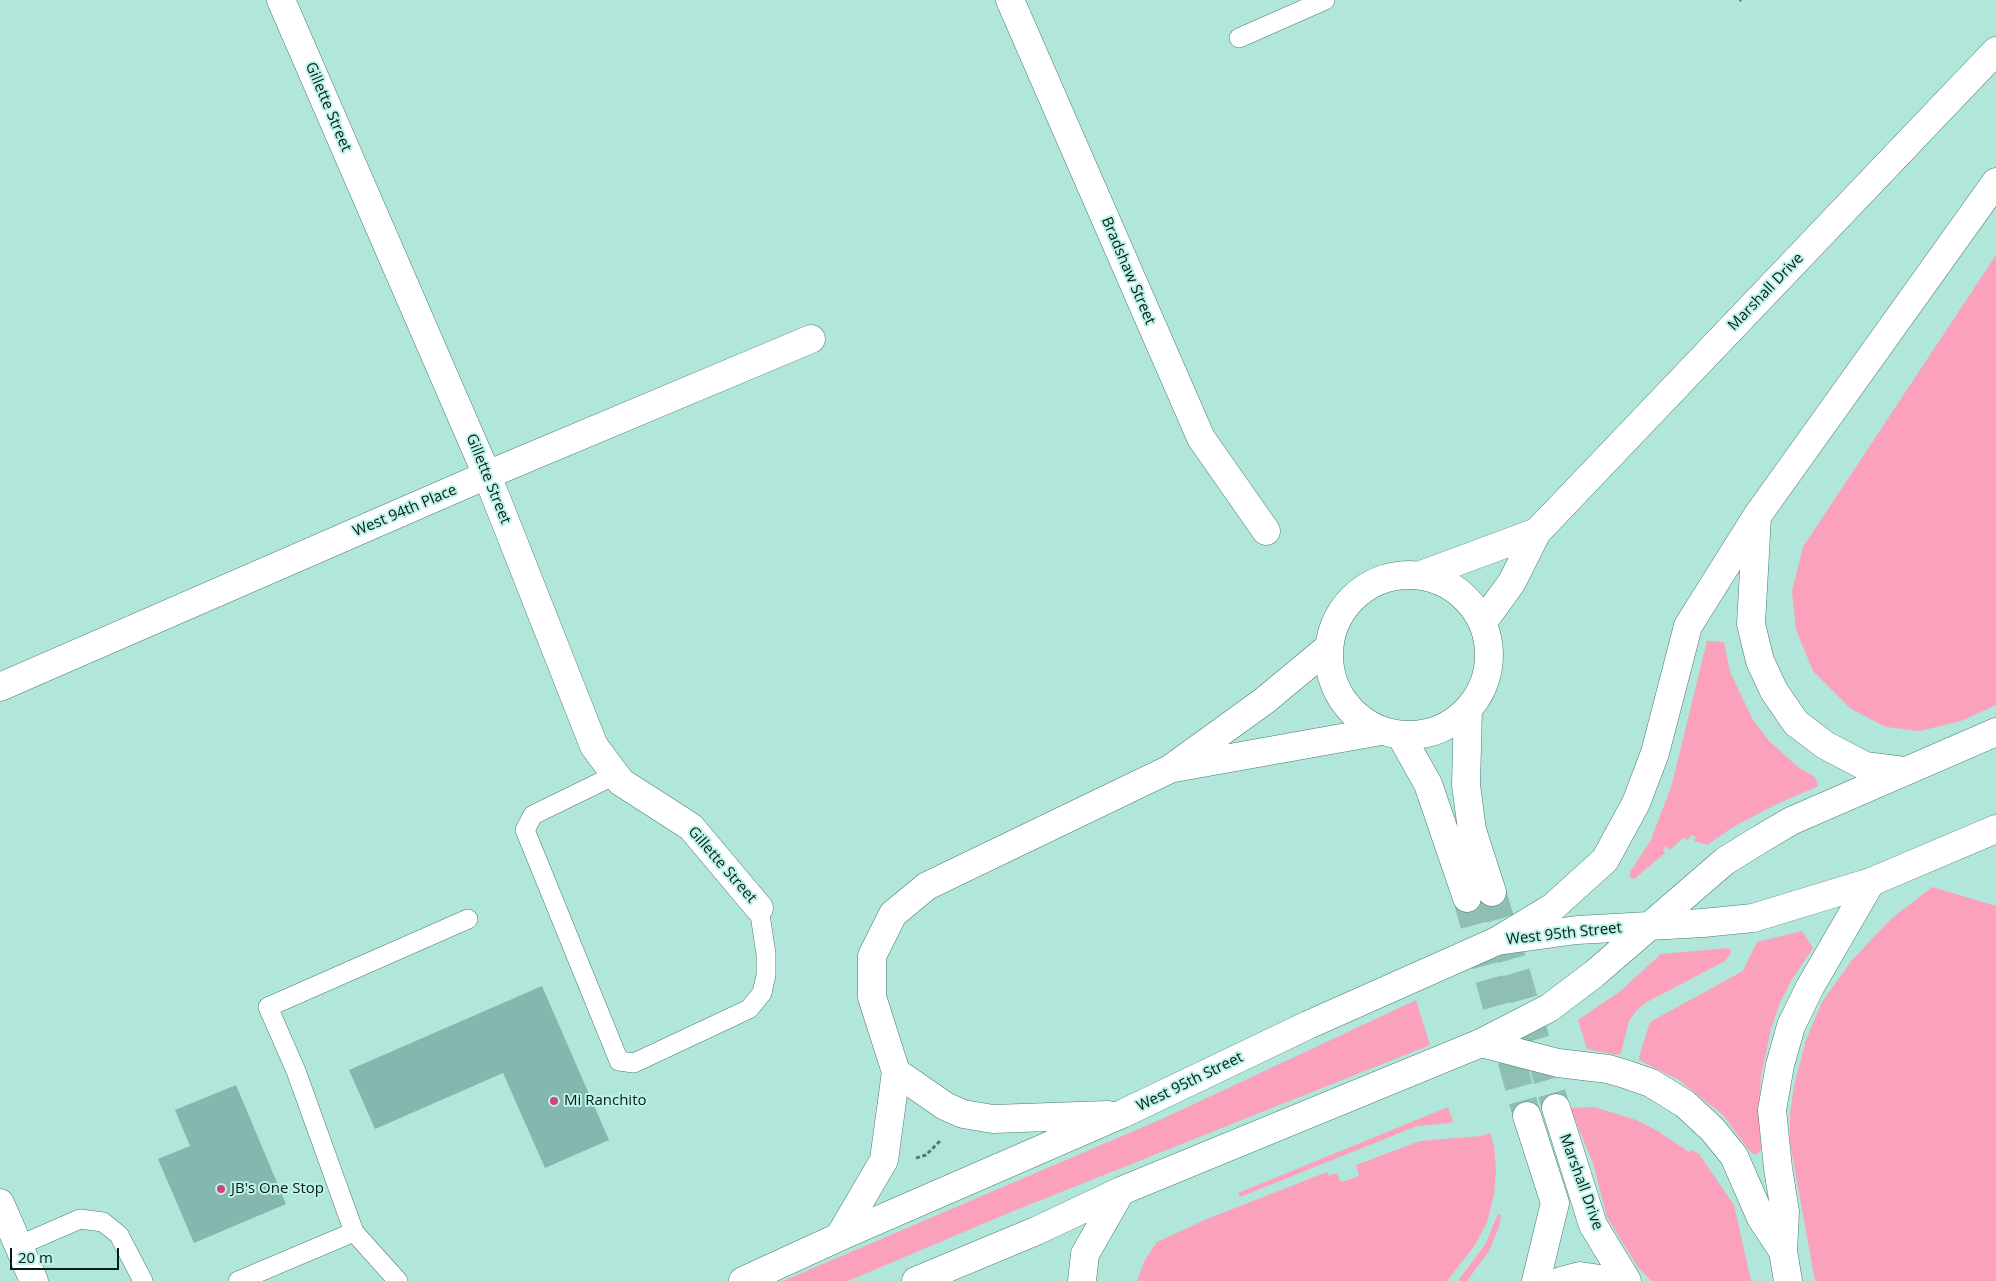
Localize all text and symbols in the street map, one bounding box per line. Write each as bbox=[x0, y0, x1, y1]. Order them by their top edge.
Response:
street label: Gillette Street bbox=[301, 59, 355, 155]
street label: Bradshaw Street bbox=[1097, 214, 1159, 328]
street label: Marshall Drive bbox=[1725, 249, 1807, 335]
street label: Gillette Street bbox=[462, 431, 514, 527]
street label: West 94th Place bbox=[350, 481, 460, 541]
street label: Gillette Street bbox=[684, 823, 760, 907]
street label: West 95th Street bbox=[1505, 919, 1623, 949]
street label: West 95th Street bbox=[1134, 1048, 1246, 1116]
place label: Mi Ranchito bbox=[564, 1092, 647, 1110]
marker: Mi Ranchito bbox=[548, 1095, 560, 1107]
street label: Marshall Drive bbox=[1555, 1132, 1607, 1232]
place label: JB's One Stop bbox=[231, 1180, 324, 1198]
marker: JB's One Stop bbox=[215, 1183, 227, 1195]
scale bar bbox=[12, 1238, 121, 1270]
text: 20 m bbox=[18, 1247, 53, 1267]

